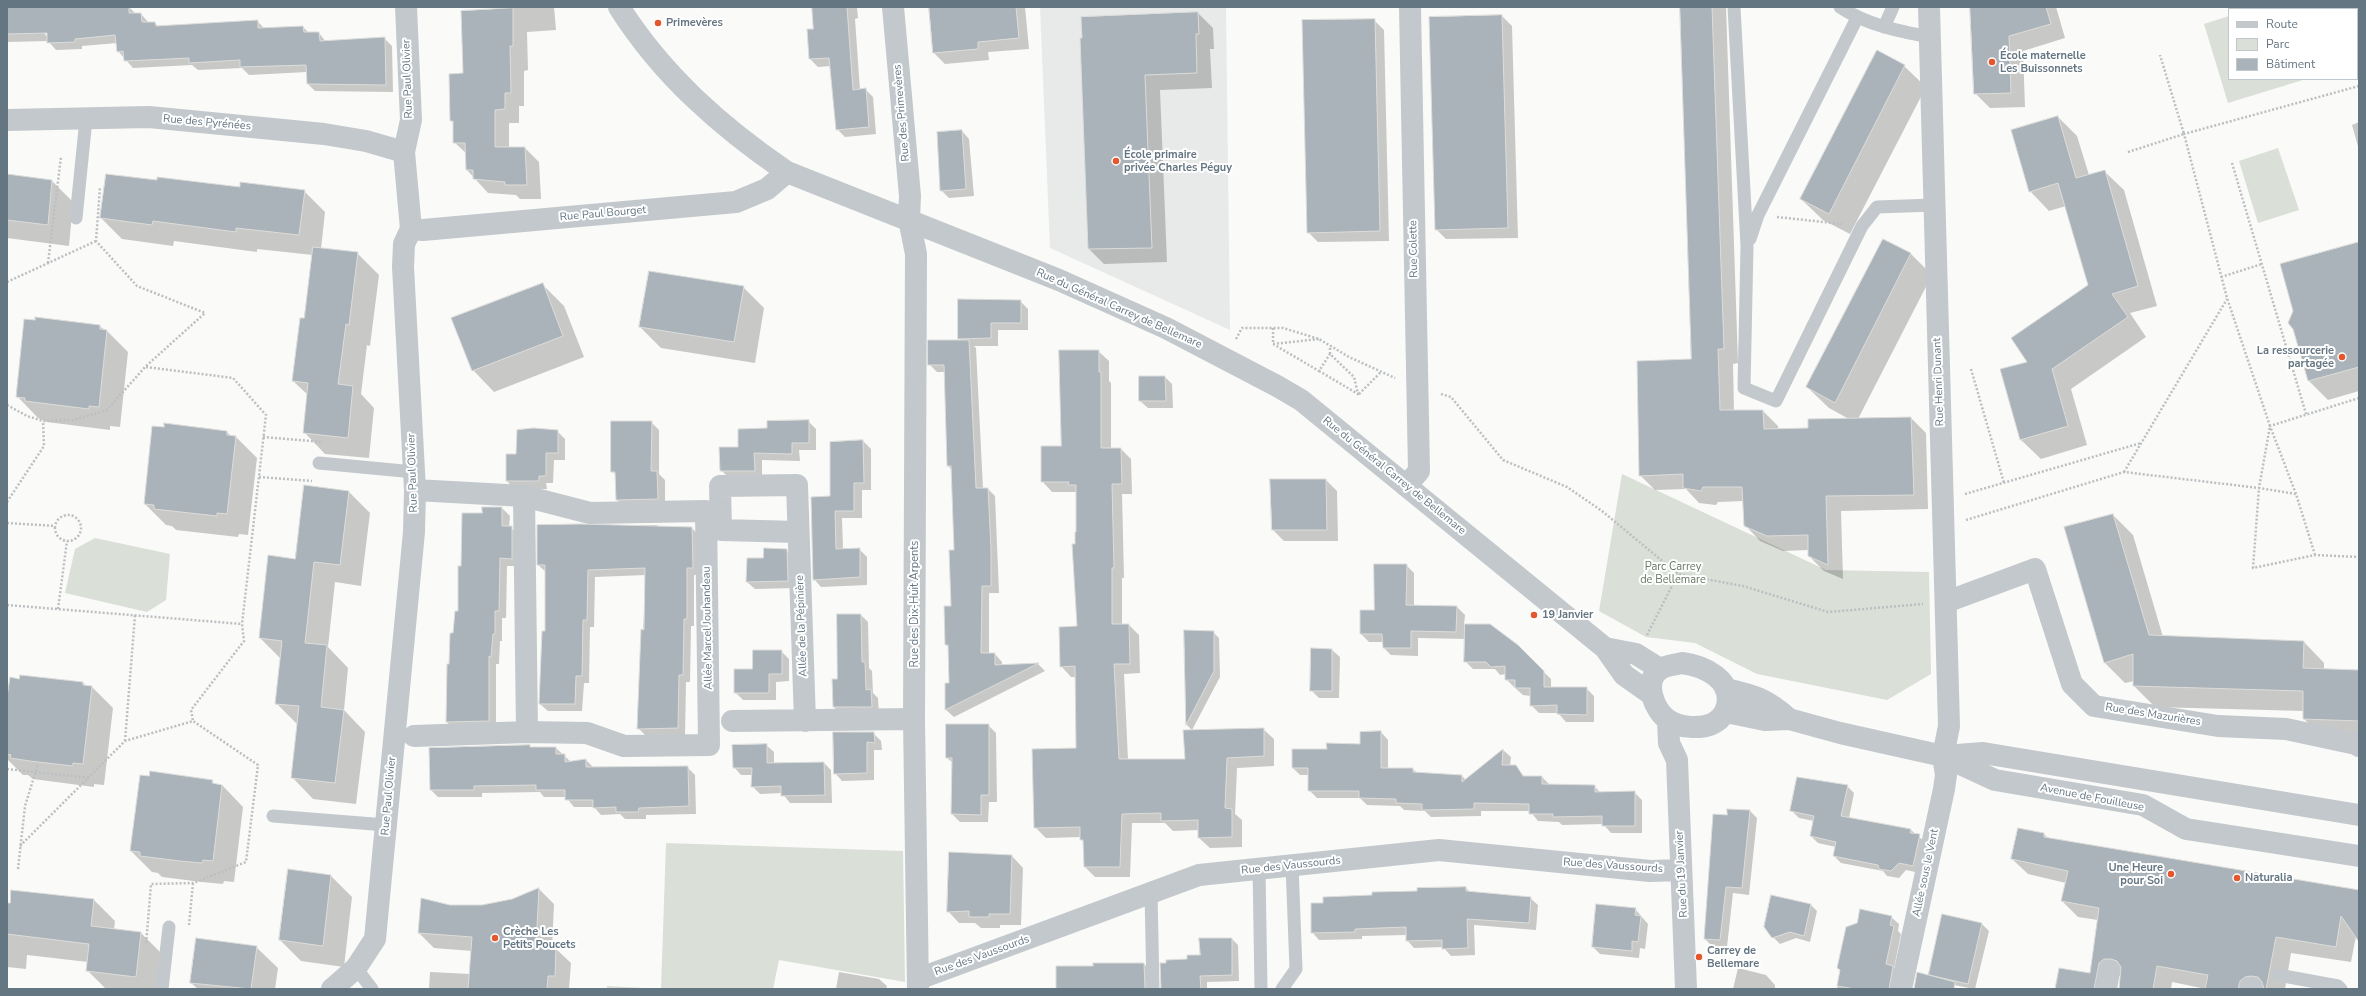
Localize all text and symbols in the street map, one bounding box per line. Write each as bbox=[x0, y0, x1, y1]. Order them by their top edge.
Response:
legend bbox=[2228, 8, 2358, 80]
place label: Primevères bbox=[666, 16, 723, 30]
text: Route bbox=[2266, 16, 2298, 32]
marker: Primevères bbox=[653, 18, 663, 28]
text: Parc bbox=[2266, 36, 2289, 52]
street label: Rue Paul Olivier bbox=[400, 39, 416, 119]
place label: École maternelle Les Buissonnets bbox=[2000, 49, 2086, 75]
text: Bâtiment bbox=[2266, 56, 2315, 72]
marker: École maternelle Les Buissonnets bbox=[1987, 57, 1997, 67]
street label: Rue des Primevères bbox=[891, 64, 913, 162]
street label: Rue des Pyrénées bbox=[163, 113, 251, 133]
place label: École primaire privée Charles Péguy bbox=[1124, 148, 1232, 174]
marker: École primaire privée Charles Péguy bbox=[1111, 156, 1121, 166]
street label: Rue Paul Bourget bbox=[559, 204, 647, 224]
street label: Rue Colette bbox=[1407, 220, 1421, 278]
street label: Rue du Général Carrey de Bellemare bbox=[1034, 266, 1204, 352]
street label: Rue Henri Dunant bbox=[1931, 338, 1947, 426]
place label: La ressourcerie partagée bbox=[2257, 344, 2334, 370]
marker: La ressourcerie partagée bbox=[2337, 352, 2347, 362]
street label: Rue du Général Carrey de Bellemare bbox=[1320, 414, 1468, 538]
street label: Rue Paul Olivier bbox=[405, 433, 421, 513]
street label: Rue des Dix-Huit Arpents bbox=[908, 541, 922, 667]
park label: Parc Carrey de Bellemare bbox=[1640, 560, 1706, 586]
street label: Allée Marcel Jouhandeau bbox=[700, 566, 716, 690]
street label: Allée de la Pépinière bbox=[794, 575, 810, 677]
place label: 19 Janvier bbox=[1542, 608, 1593, 622]
marker: 19 Janvier bbox=[1529, 610, 1539, 620]
street label: Rue des Mazurières bbox=[2104, 701, 2202, 729]
street label: Rue Paul Olivier bbox=[379, 756, 399, 836]
street label: Avenue de Fouilleuse bbox=[2039, 781, 2145, 815]
street label: Allée sous le Vent bbox=[1910, 828, 1942, 918]
street label: Rue du 19 Janvier bbox=[1673, 830, 1691, 918]
street label: Rue des Vaussourds bbox=[1241, 854, 1341, 878]
street label: Rue des Vaussourds bbox=[1563, 856, 1663, 876]
place label: Une Heure pour Soi bbox=[2108, 861, 2163, 887]
marker: Une Heure pour Soi bbox=[2166, 869, 2176, 879]
place label: Naturalia bbox=[2245, 871, 2292, 885]
marker: Naturalia bbox=[2232, 873, 2242, 883]
place label: Crèche Les Petits Poucets bbox=[503, 925, 576, 951]
marker: Crèche Les Petits Poucets bbox=[490, 933, 500, 943]
street label: Rue des Vaussourds bbox=[933, 933, 1031, 979]
place label: Carrey de Bellemare bbox=[1707, 944, 1759, 970]
marker: Carrey de Bellemare bbox=[1694, 952, 1704, 962]

